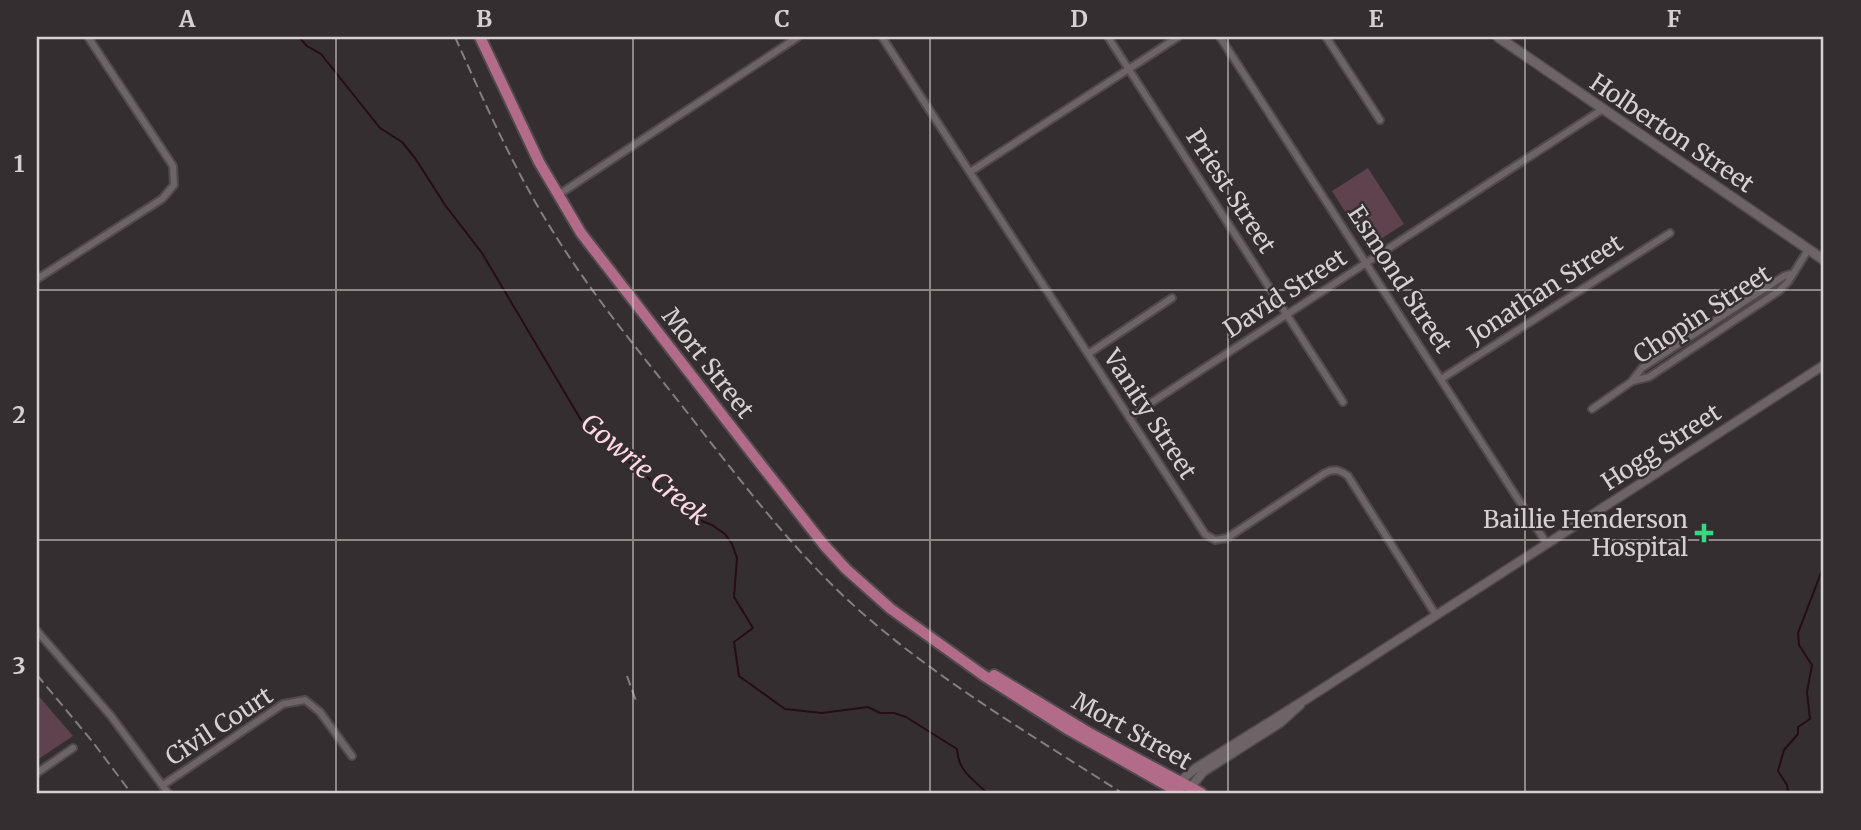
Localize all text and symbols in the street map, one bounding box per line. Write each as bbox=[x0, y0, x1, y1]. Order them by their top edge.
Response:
text: A bbox=[178, 4, 196, 33]
text: B bbox=[476, 4, 492, 33]
text: C bbox=[774, 4, 790, 33]
text: D bbox=[1070, 4, 1088, 33]
text: E bbox=[1368, 4, 1384, 33]
text: F bbox=[1667, 4, 1681, 33]
street label: Holberton Street bbox=[1584, 67, 1761, 200]
street label: Priest Street bbox=[1179, 123, 1283, 260]
text: 1 bbox=[14, 149, 25, 178]
street label: Esmond Street bbox=[1341, 199, 1460, 359]
street label: Jonathan Street bbox=[1461, 227, 1629, 351]
street label: David Street bbox=[1218, 241, 1353, 344]
street label: Chopin Street bbox=[1627, 258, 1777, 370]
street label: Mort Street bbox=[655, 301, 761, 425]
street label: Vanity Street bbox=[1096, 342, 1204, 485]
street label: Hogg Street bbox=[1595, 397, 1727, 497]
text: 2 bbox=[12, 400, 26, 429]
water label: Gowrie Creek bbox=[575, 406, 715, 532]
place label: Baillie Henderson Hospital bbox=[1483, 504, 1688, 563]
marker: Baillie Henderson Hospital bbox=[1694, 523, 1714, 543]
text: 3 bbox=[12, 651, 26, 680]
street label: Civil Court bbox=[159, 679, 279, 772]
street label: Mort Street bbox=[1067, 685, 1198, 777]

